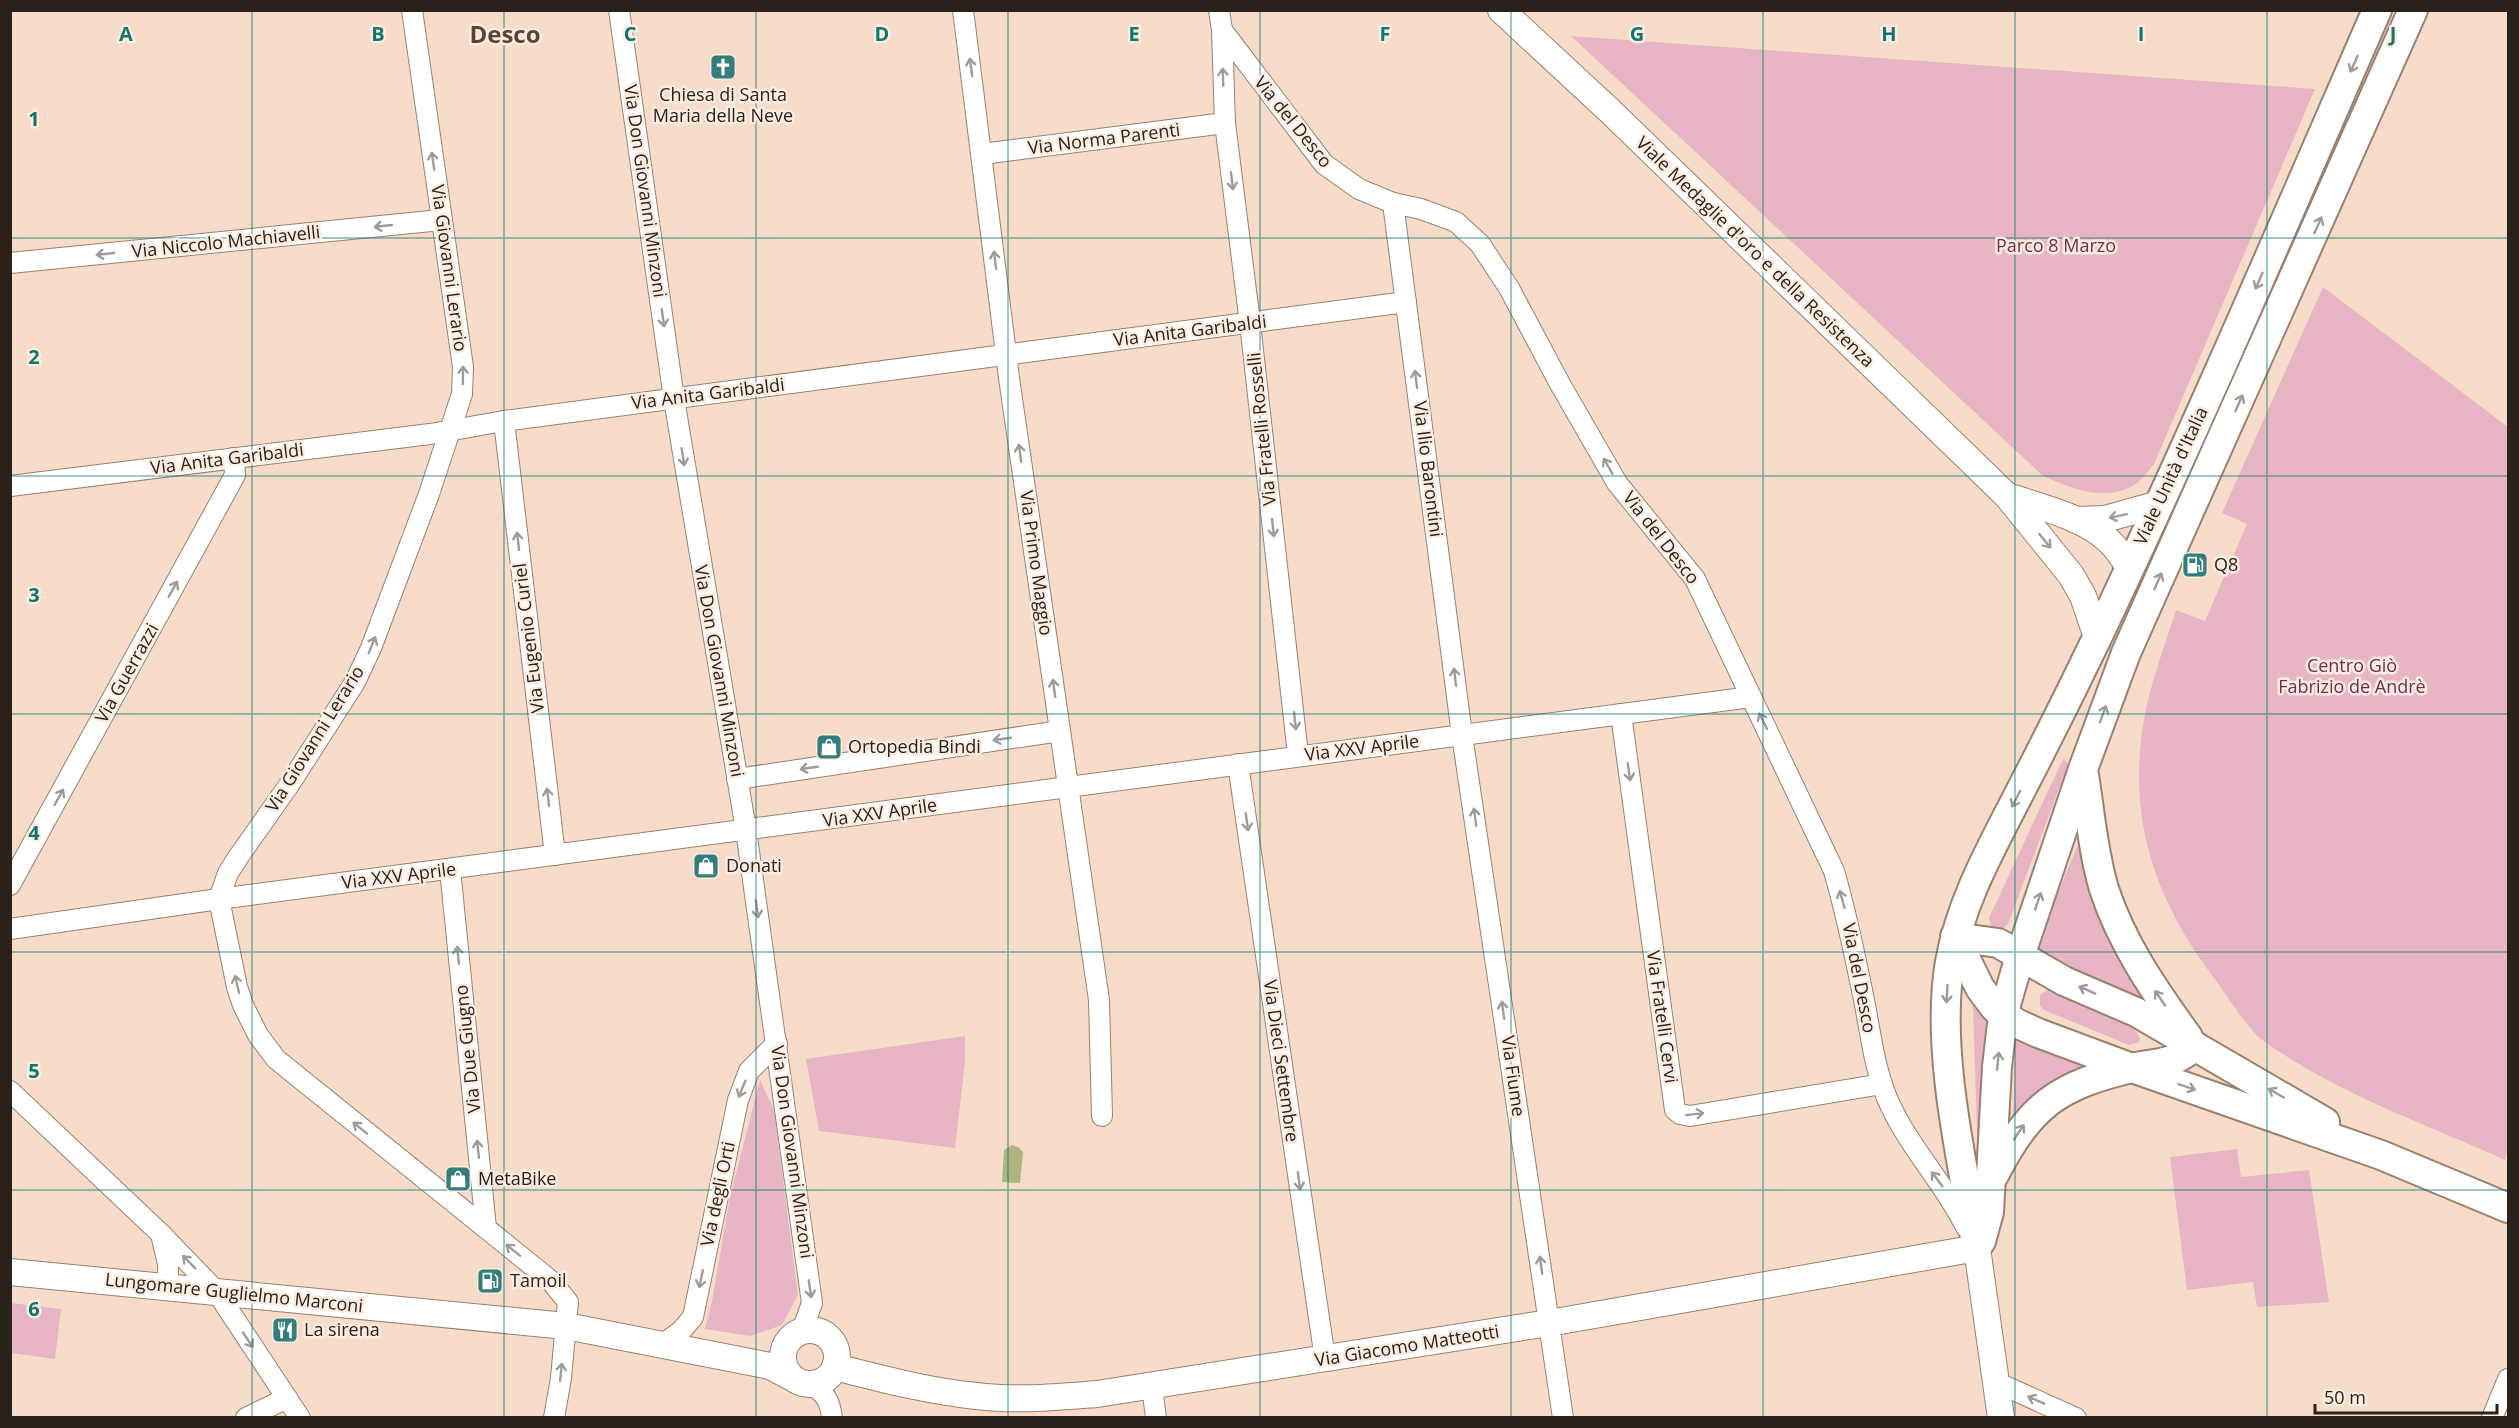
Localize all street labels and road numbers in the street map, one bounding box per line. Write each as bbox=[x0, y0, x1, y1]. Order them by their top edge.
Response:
street label: Via del Desco bbox=[1249, 70, 1338, 172]
street label: Via Don Giovanni Minzoni bbox=[619, 83, 673, 299]
street label: Via Norma Parenti bbox=[1026, 117, 1181, 159]
street label: Viale Medaglie d'oro e della Resistenza bbox=[1631, 131, 1880, 372]
street label: Via Giovanni Lerario bbox=[426, 183, 474, 353]
street label: Via Niccolo Machiavelli bbox=[131, 219, 321, 263]
street label: Via Anita Garibaldi bbox=[1112, 309, 1268, 351]
street label: Via Fratelli Rosselli bbox=[1241, 351, 1281, 507]
street label: Via Anita Garibaldi bbox=[630, 372, 786, 414]
street label: Via Ilio Barontini bbox=[1409, 399, 1449, 538]
street label: Viale Unità d'Italia bbox=[2128, 403, 2213, 549]
street label: Via Anita Garibaldi bbox=[149, 437, 305, 479]
street label: Via del Desco bbox=[1618, 486, 1706, 589]
street label: Via Primo Maggio bbox=[1015, 489, 1059, 637]
street label: Via Eugenio Curiel bbox=[507, 562, 549, 714]
street label: Via Don Giovanni Minzoni bbox=[690, 563, 750, 779]
street label: Via Guerrazzi bbox=[89, 618, 163, 727]
street label: Via Giovanni Lerario bbox=[259, 661, 369, 816]
street label: Via XXV Aprile bbox=[1303, 728, 1420, 766]
street label: Via XXV Aprile bbox=[821, 792, 939, 832]
street label: Via XXV Aprile bbox=[340, 856, 457, 894]
street label: Via del Desco bbox=[1838, 921, 1882, 1035]
street label: Via Fratelli Cervi bbox=[1642, 949, 1684, 1085]
street label: Via Dieci Settembre bbox=[1259, 978, 1305, 1144]
street label: Via Due Giugno bbox=[448, 984, 486, 1115]
street label: Via Fiume bbox=[1496, 1034, 1532, 1118]
street label: Via Don Giovanni Minzoni bbox=[766, 1044, 820, 1260]
street label: Via degli Orti bbox=[694, 1139, 740, 1249]
street label: Lungomare Guglielmo Marconi bbox=[104, 1267, 364, 1317]
street label: Via Giacomo Matteotti bbox=[1313, 1319, 1501, 1371]

